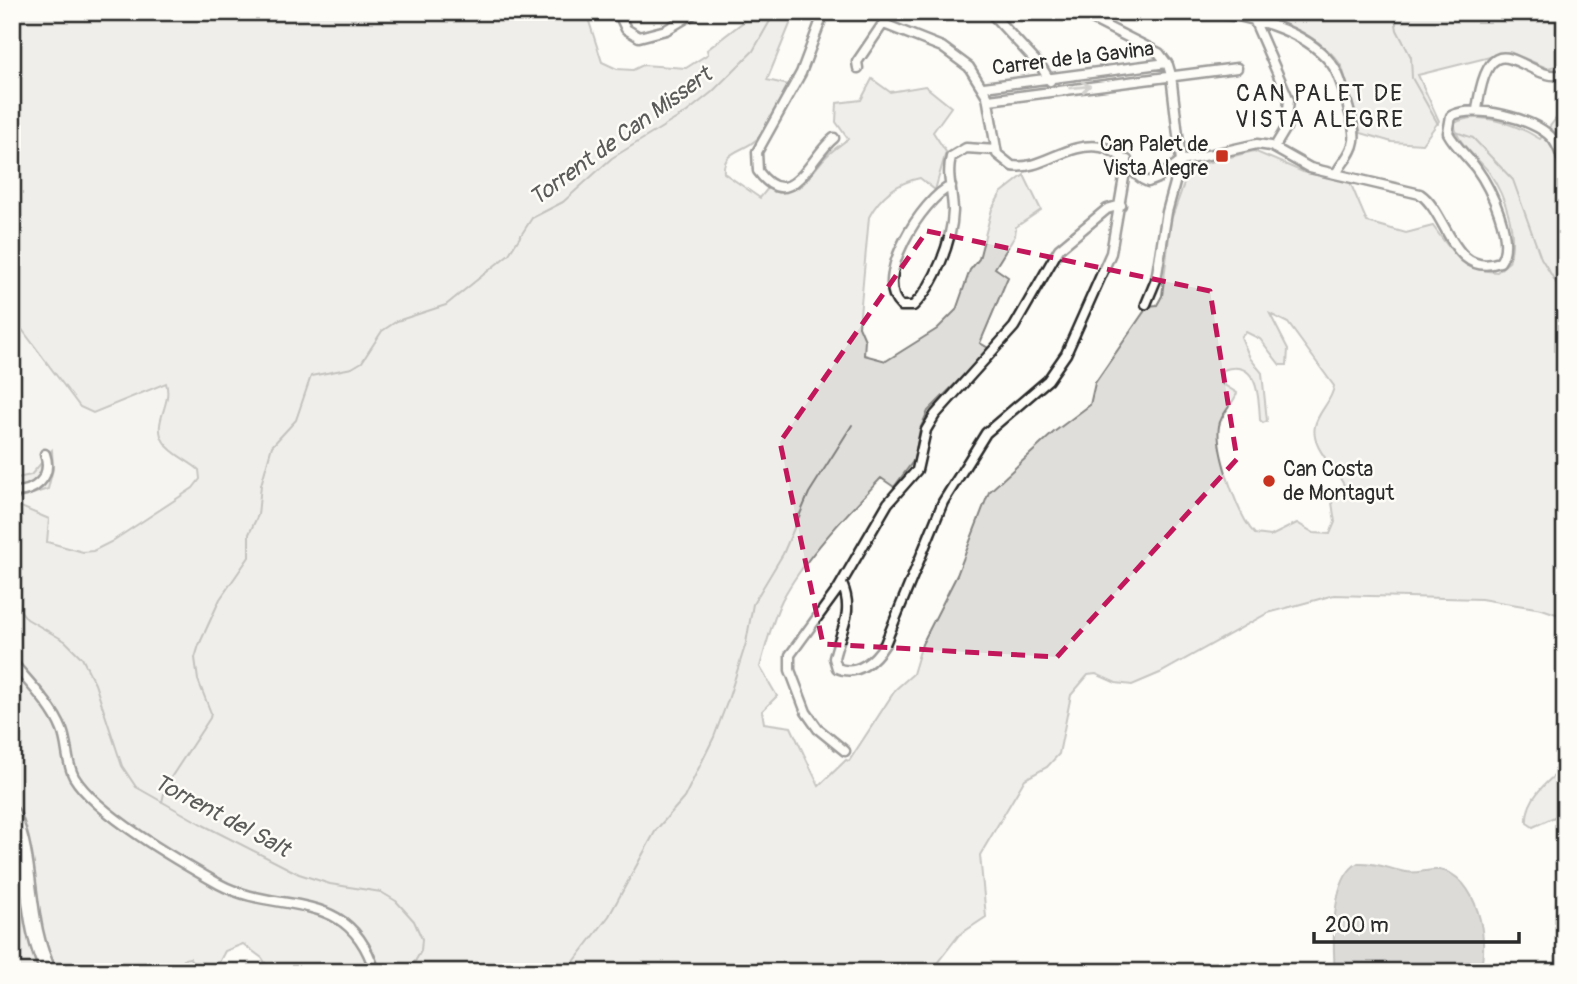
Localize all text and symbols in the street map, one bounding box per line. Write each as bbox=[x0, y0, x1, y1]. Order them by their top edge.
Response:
street label: Carrer de la Gavina bbox=[991, 35, 1155, 82]
water label: Torrent de Can Missert bbox=[524, 59, 719, 212]
district label: CAN PALET DE VISTA ALEGRE bbox=[1235, 79, 1405, 134]
one-way arrow bbox=[1069, 81, 1091, 94]
place label: Can Palet de Vista Alegre bbox=[1100, 131, 1209, 182]
marker: Can Palet de Vista Alegre bbox=[1214, 148, 1230, 164]
place label: Can Costa de Montagut bbox=[1283, 456, 1395, 507]
marker: Can Costa de Montagut bbox=[1261, 473, 1277, 489]
water label: Torrent del Salt bbox=[149, 767, 297, 865]
scale bar bbox=[1314, 900, 1519, 944]
text: 200 m bbox=[1325, 912, 1389, 939]

